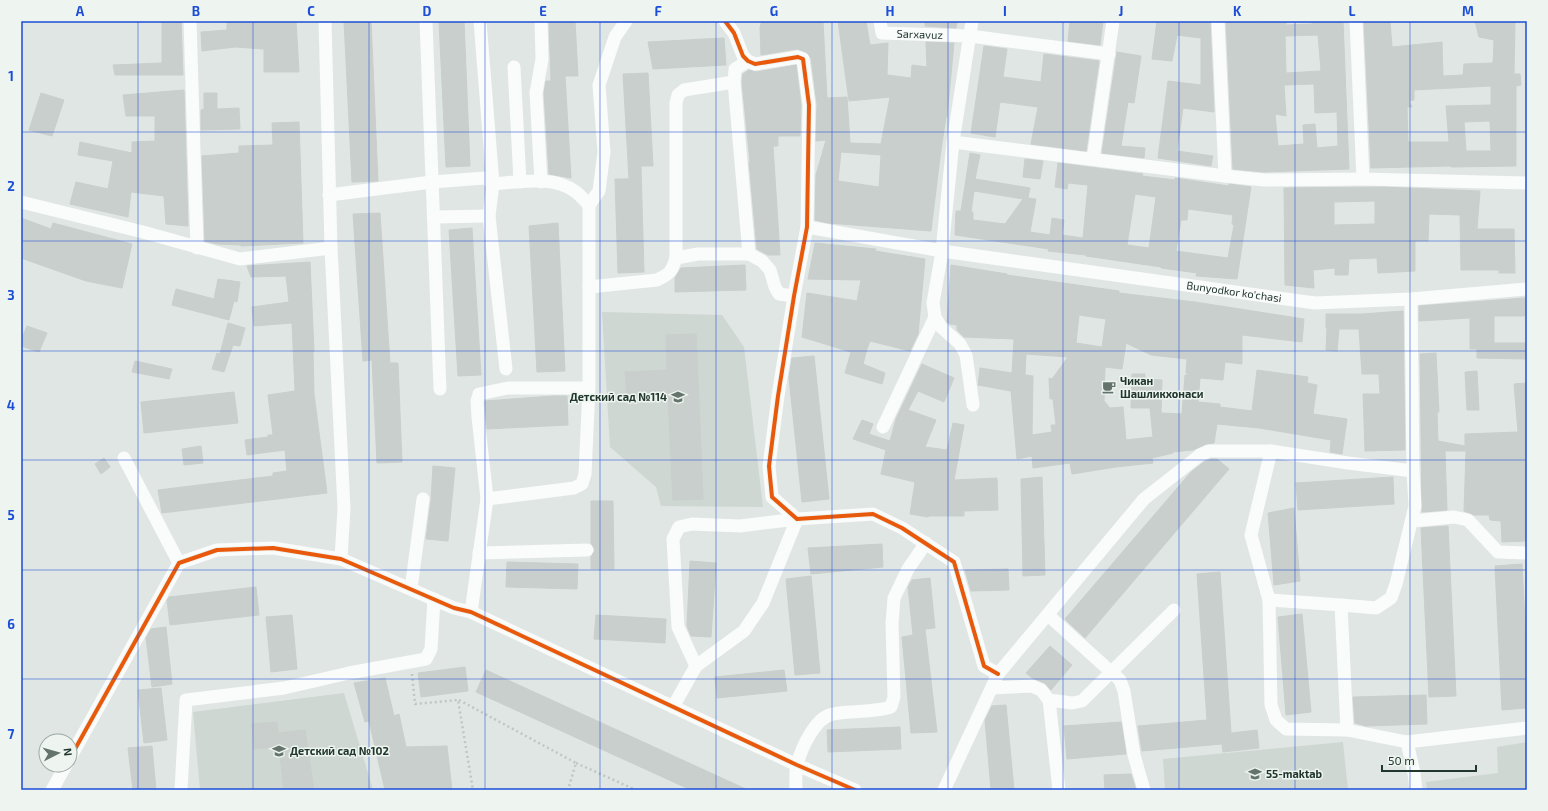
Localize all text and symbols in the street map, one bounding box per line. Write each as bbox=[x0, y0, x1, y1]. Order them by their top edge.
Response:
text: A bbox=[76, 3, 85, 19]
text: B bbox=[192, 3, 200, 19]
text: C bbox=[307, 3, 315, 19]
text: D bbox=[423, 3, 432, 19]
text: E bbox=[539, 3, 547, 19]
text: F bbox=[654, 3, 662, 19]
text: G bbox=[770, 3, 778, 19]
text: H bbox=[886, 3, 895, 19]
text: I bbox=[1003, 3, 1007, 19]
text: J bbox=[1119, 3, 1123, 19]
text: K bbox=[1233, 3, 1242, 19]
text: L bbox=[1349, 3, 1356, 19]
text: M bbox=[1462, 3, 1474, 19]
street label: Sarxavuz bbox=[896, 27, 944, 41]
text: 1 bbox=[8, 68, 14, 84]
text: 2 bbox=[7, 178, 15, 194]
street label: Bunyodkor ko'chasi bbox=[1186, 278, 1283, 304]
text: 3 bbox=[7, 287, 15, 303]
place label: Чикан Шашликхонаси bbox=[1120, 374, 1204, 400]
cafe icon: Чикан Шашликхонаси bbox=[1101, 379, 1117, 395]
school or university icon: Детский сад №114 bbox=[670, 389, 686, 405]
place label: Детский сад №114 bbox=[570, 390, 667, 403]
text: 4 bbox=[7, 397, 15, 413]
text: 5 bbox=[7, 507, 15, 523]
text: 6 bbox=[7, 616, 15, 632]
text: 7 bbox=[8, 726, 15, 742]
north arrow bbox=[38, 733, 78, 773]
school or university icon: Детский сад №102 bbox=[271, 743, 287, 759]
place label: Детский сад №102 bbox=[290, 744, 389, 757]
text: N bbox=[62, 747, 75, 757]
scale bar bbox=[1382, 747, 1476, 773]
text: 50 m bbox=[1388, 753, 1415, 767]
school or university icon: 55-maktab bbox=[1247, 766, 1263, 782]
place label: 55-maktab bbox=[1266, 767, 1323, 780]

